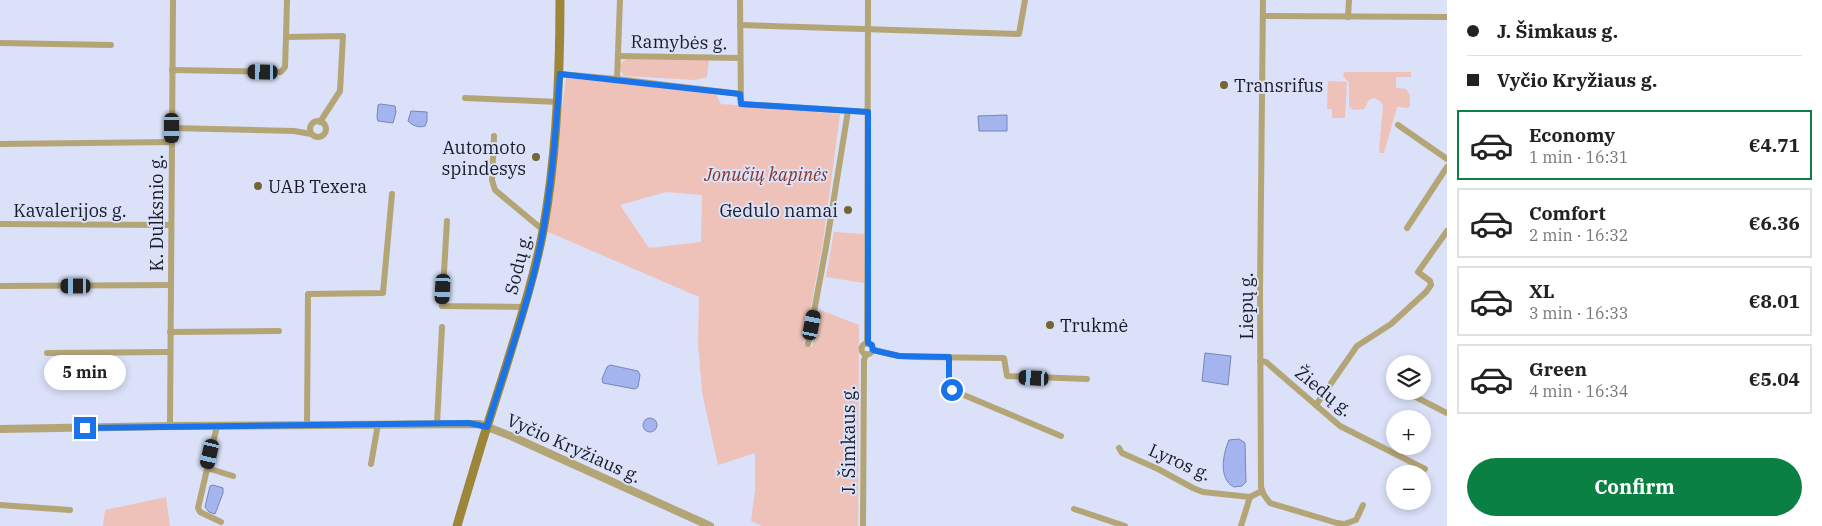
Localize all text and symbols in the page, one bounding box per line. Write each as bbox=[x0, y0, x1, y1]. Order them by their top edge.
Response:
text: J. Šimkaus g. bbox=[1497, 19, 1618, 43]
street label: Ramybės g. bbox=[630, 30, 728, 54]
car bbox=[247, 64, 278, 80]
text: Vyčio Kryžiaus g. bbox=[1497, 68, 1657, 92]
place label: Transrifus bbox=[1234, 74, 1323, 97]
marker: Transrifus bbox=[1218, 79, 1230, 91]
car bbox=[164, 113, 179, 143]
icon: car bbox=[1469, 123, 1514, 168]
text: Economy bbox=[1529, 123, 1615, 147]
text: €4.71 bbox=[1749, 133, 1800, 157]
place label: Automoto spindesys bbox=[441, 136, 526, 180]
text: 1 min · 16:31 bbox=[1529, 147, 1628, 167]
marker: Automoto spindesys bbox=[530, 151, 542, 163]
street label: K. Dulksnio g. bbox=[145, 155, 168, 271]
park label: Jonučių kapinės bbox=[703, 163, 828, 186]
place label: UAB Texera bbox=[268, 175, 367, 198]
marker: UAB Texera bbox=[252, 180, 264, 192]
street label: Kavalerijos g. bbox=[13, 199, 127, 222]
place label: Gedulo namai bbox=[719, 199, 838, 222]
icon: car bbox=[1469, 201, 1514, 246]
text: Comfort bbox=[1529, 201, 1606, 225]
marker: Gedulo namai bbox=[842, 204, 854, 216]
text: €6.36 bbox=[1749, 211, 1800, 235]
text: 2 min · 16:32 bbox=[1529, 225, 1628, 245]
street label: Sodų g. bbox=[499, 231, 537, 297]
street label: Liepų g. bbox=[1235, 272, 1258, 340]
car bbox=[434, 274, 451, 304]
car bbox=[61, 279, 91, 294]
icon: car bbox=[1469, 279, 1514, 324]
text: XL bbox=[1529, 279, 1555, 303]
text: €8.01 bbox=[1749, 289, 1800, 313]
text: 3 min · 16:33 bbox=[1529, 303, 1628, 323]
car bbox=[801, 309, 822, 341]
place label: Trukmė bbox=[1060, 314, 1128, 337]
marker: Trukmė bbox=[1044, 319, 1056, 331]
map controls bbox=[1386, 355, 1431, 510]
button: layers bbox=[1386, 355, 1431, 400]
callout: 5 min bbox=[44, 356, 126, 390]
icon: car bbox=[1469, 357, 1514, 402]
text: Green bbox=[1529, 357, 1587, 381]
street label: Žiedų g. bbox=[1290, 361, 1358, 421]
text: 5 min bbox=[63, 362, 107, 382]
text: €5.04 bbox=[1749, 367, 1800, 391]
car bbox=[1018, 370, 1049, 386]
route start bbox=[941, 379, 963, 401]
text: 4 min · 16:34 bbox=[1529, 381, 1628, 401]
street label: J. Šimkaus g. bbox=[836, 386, 860, 494]
street label: Vyčio Kryžiaus g. bbox=[503, 408, 645, 488]
button: + bbox=[1386, 410, 1431, 455]
route end bbox=[74, 417, 96, 439]
car bbox=[199, 438, 220, 470]
street label: Lyros g. bbox=[1145, 438, 1215, 486]
button: Confirm bbox=[1467, 458, 1802, 516]
button: − bbox=[1386, 465, 1431, 510]

